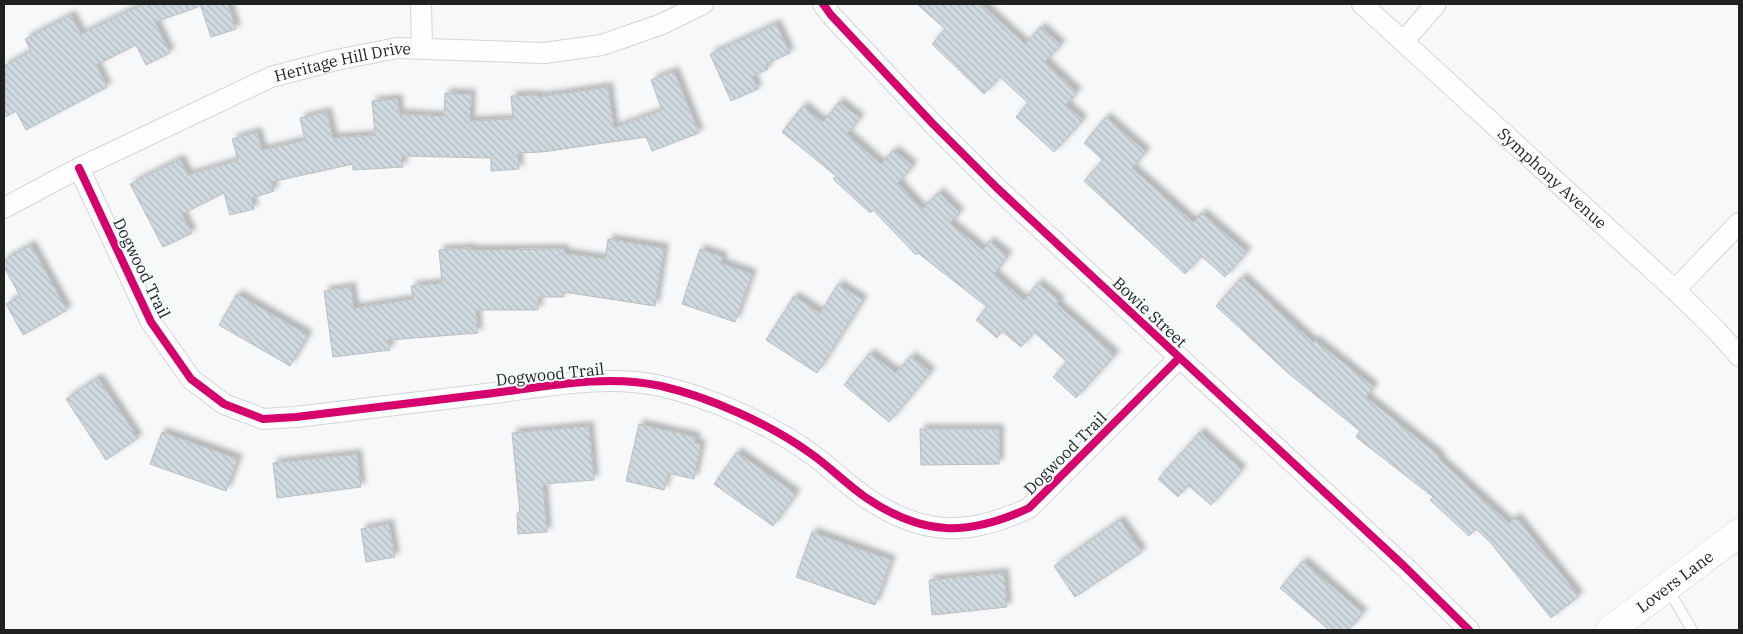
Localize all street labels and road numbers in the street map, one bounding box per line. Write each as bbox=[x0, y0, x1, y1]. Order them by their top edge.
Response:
street label: Heritage Hill Drive bbox=[272, 38, 411, 86]
street label: Symphony Avenue bbox=[1494, 123, 1611, 233]
street label: Dogwood Trail bbox=[109, 215, 175, 322]
street label: Bowie Street bbox=[1109, 273, 1192, 352]
street label: Dogwood Trail bbox=[495, 358, 605, 390]
street label: Dogwood Trail bbox=[1019, 407, 1111, 499]
street label: Lovers Lane bbox=[1632, 546, 1717, 617]

